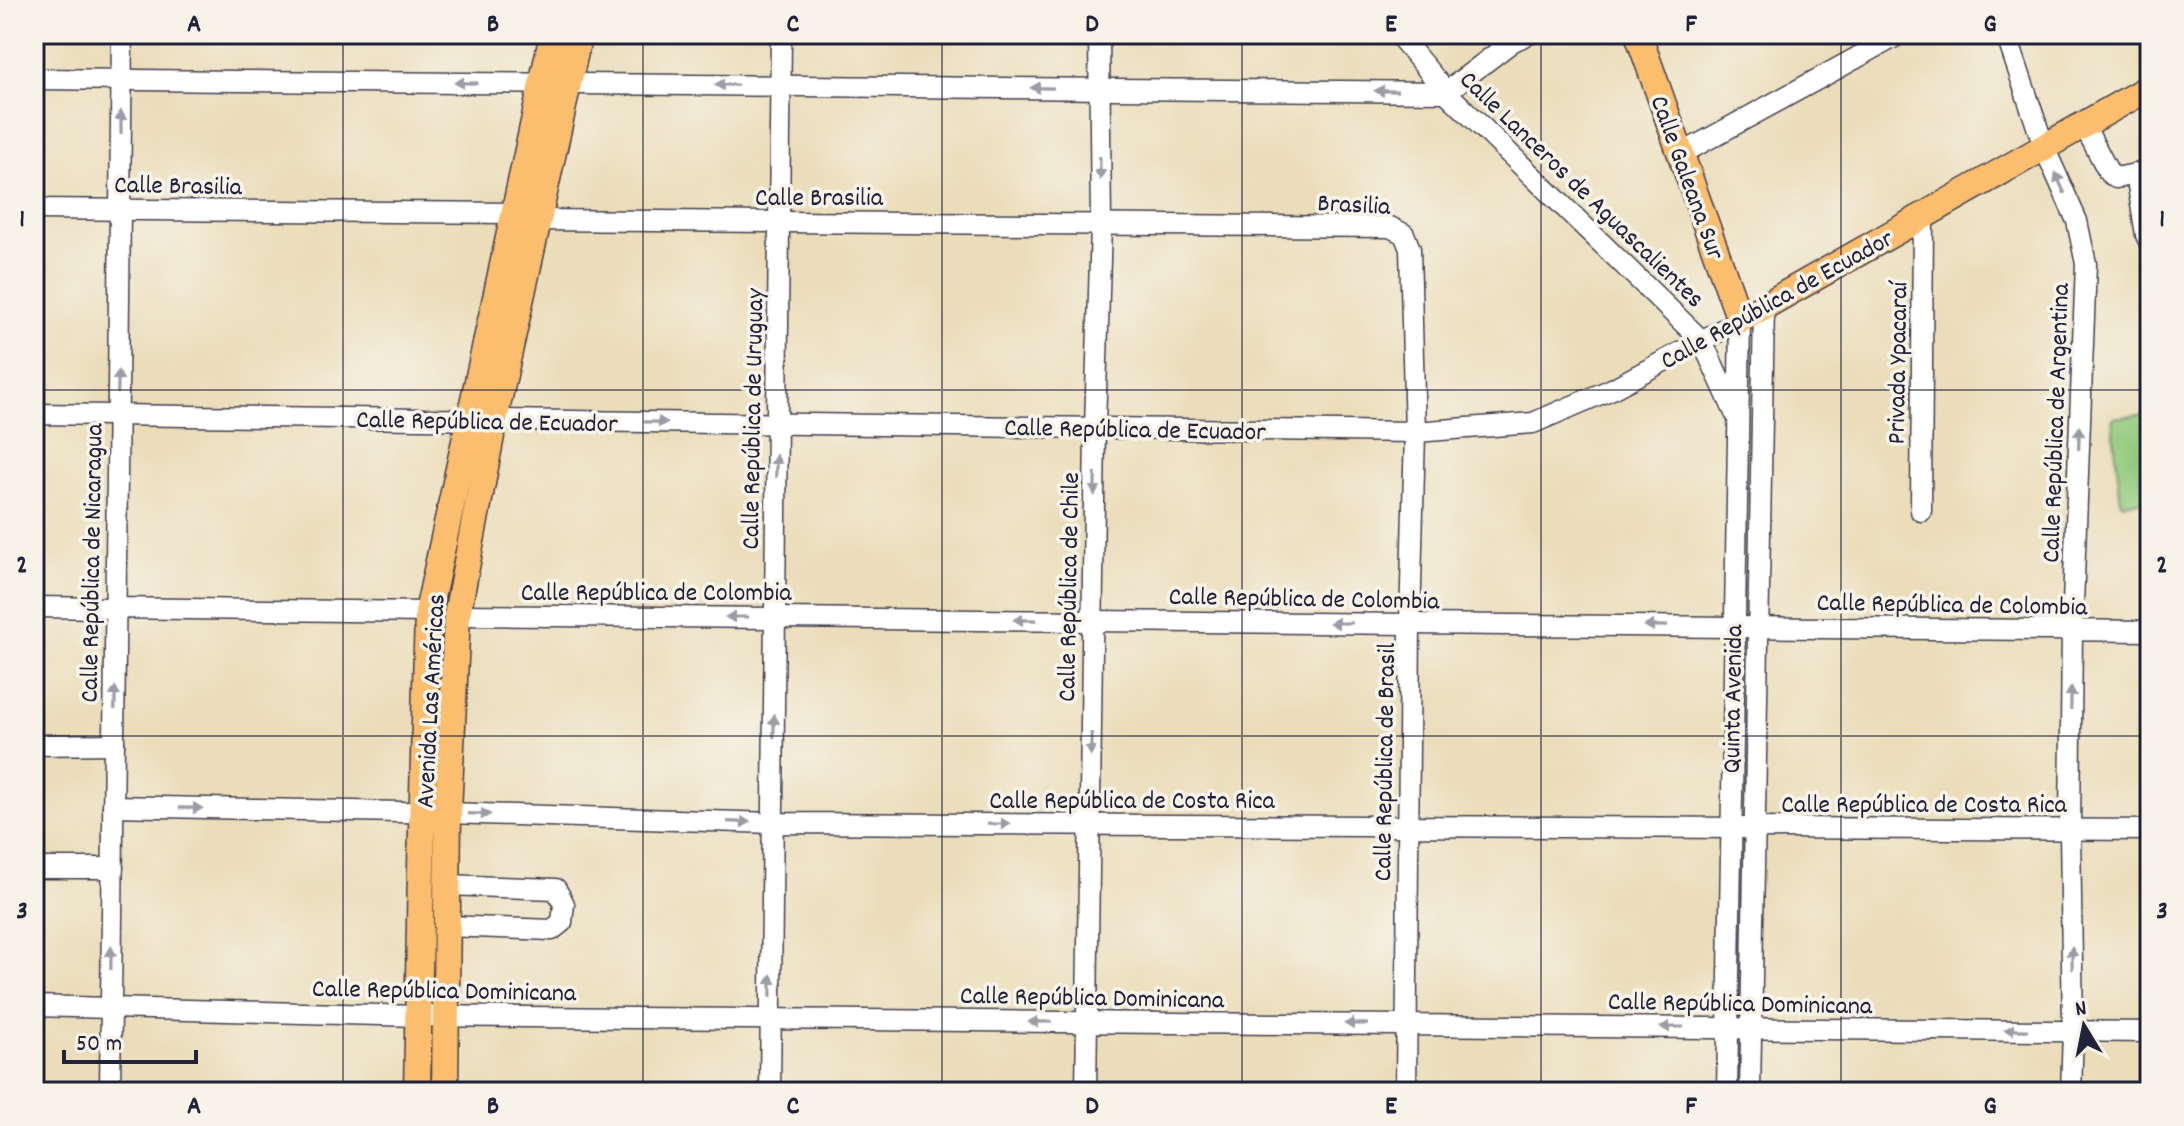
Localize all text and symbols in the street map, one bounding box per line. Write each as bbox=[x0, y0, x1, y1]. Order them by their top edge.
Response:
text: A bbox=[187, 7, 201, 44]
text: B bbox=[487, 7, 499, 44]
text: C bbox=[787, 7, 800, 44]
text: D bbox=[1085, 7, 1099, 44]
text: E bbox=[1385, 7, 1397, 44]
text: F bbox=[1685, 7, 1697, 44]
text: G bbox=[1983, 7, 1997, 44]
street label: Calle Lanceros de Aguascalientes bbox=[1450, 63, 1711, 318]
one-way arrow bbox=[453, 77, 478, 89]
one-way arrow bbox=[713, 79, 738, 91]
one-way arrow bbox=[1029, 82, 1054, 94]
one-way arrow bbox=[1373, 85, 1398, 97]
street label: Calle Galeana Sur bbox=[1639, 91, 1733, 266]
one-way arrow bbox=[115, 109, 127, 134]
one-way arrow bbox=[1094, 156, 1106, 181]
street label: Calle Brasilia bbox=[114, 168, 243, 207]
one-way arrow bbox=[2053, 171, 2066, 195]
street label: Calle Brasilia bbox=[755, 181, 884, 218]
street label: Brasilia bbox=[1316, 186, 1392, 227]
text: 1 bbox=[19, 202, 25, 239]
text: 1 bbox=[2159, 202, 2165, 239]
street label: Calle República de Ecuador bbox=[1654, 221, 1901, 381]
street label: Privada Ypacaraí bbox=[1880, 279, 1919, 445]
street label: Calle República de Argentina bbox=[2034, 282, 2081, 564]
street label: Calle República de Uruguay bbox=[734, 288, 775, 550]
one-way arrow bbox=[112, 369, 124, 394]
street label: Calle República de Ecuador bbox=[356, 403, 618, 444]
street label: Calle República de Ecuador bbox=[1004, 411, 1266, 452]
one-way arrow bbox=[644, 416, 669, 429]
street label: Calle República de Nicaragua bbox=[73, 422, 114, 703]
one-way arrow bbox=[2073, 425, 2086, 450]
one-way arrow bbox=[770, 453, 782, 478]
street label: Calle República de Chile bbox=[1050, 472, 1091, 702]
one-way arrow bbox=[1088, 472, 1101, 497]
text: 2 bbox=[16, 548, 28, 585]
text: 2 bbox=[2156, 548, 2168, 585]
street label: Calle República de Colombia bbox=[521, 576, 792, 613]
street label: Calle República de Colombia bbox=[1168, 580, 1440, 621]
street label: Calle República de Colombia bbox=[1816, 586, 2088, 627]
street label: Avenida Las Américas bbox=[408, 593, 457, 809]
one-way arrow bbox=[724, 611, 749, 624]
one-way arrow bbox=[1012, 614, 1037, 626]
one-way arrow bbox=[1328, 617, 1353, 629]
one-way arrow bbox=[1643, 620, 1668, 632]
street label: Quinta Avenida bbox=[1715, 624, 1754, 774]
street label: Calle República de Brasil bbox=[1366, 642, 1407, 882]
one-way arrow bbox=[108, 685, 121, 710]
one-way arrow bbox=[2065, 685, 2078, 710]
one-way arrow bbox=[767, 713, 780, 738]
one-way arrow bbox=[1084, 732, 1097, 757]
street label: Calle República de Costa Rica bbox=[989, 784, 1276, 821]
street label: Calle República de Costa Rica bbox=[1781, 788, 2068, 825]
one-way arrow bbox=[179, 802, 204, 814]
one-way arrow bbox=[467, 808, 492, 821]
one-way arrow bbox=[727, 816, 752, 829]
one-way arrow bbox=[987, 818, 1012, 830]
text: 3 bbox=[16, 894, 28, 931]
text: 3 bbox=[2156, 894, 2168, 931]
one-way arrow bbox=[105, 945, 118, 970]
one-way arrow bbox=[2066, 945, 2078, 970]
street label: Calle República Dominicana bbox=[312, 972, 577, 1013]
one-way arrow bbox=[765, 973, 777, 998]
street label: Calle República Dominicana bbox=[960, 979, 1225, 1020]
street label: Calle República Dominicana bbox=[1608, 985, 1873, 1026]
north arrow bbox=[2044, 986, 2124, 1066]
text: N bbox=[2073, 994, 2089, 1026]
scale bar bbox=[64, 1014, 196, 1064]
one-way arrow bbox=[1027, 1015, 1052, 1028]
one-way arrow bbox=[1343, 1018, 1368, 1031]
one-way arrow bbox=[1659, 1021, 1684, 1033]
one-way arrow bbox=[2003, 1024, 2028, 1036]
text: 50 m bbox=[76, 1028, 122, 1062]
text: A bbox=[187, 1089, 201, 1126]
text: B bbox=[487, 1089, 499, 1126]
text: C bbox=[787, 1089, 800, 1126]
text: D bbox=[1085, 1089, 1099, 1126]
text: E bbox=[1385, 1089, 1397, 1126]
text: F bbox=[1685, 1089, 1697, 1126]
text: G bbox=[1983, 1089, 1997, 1126]

